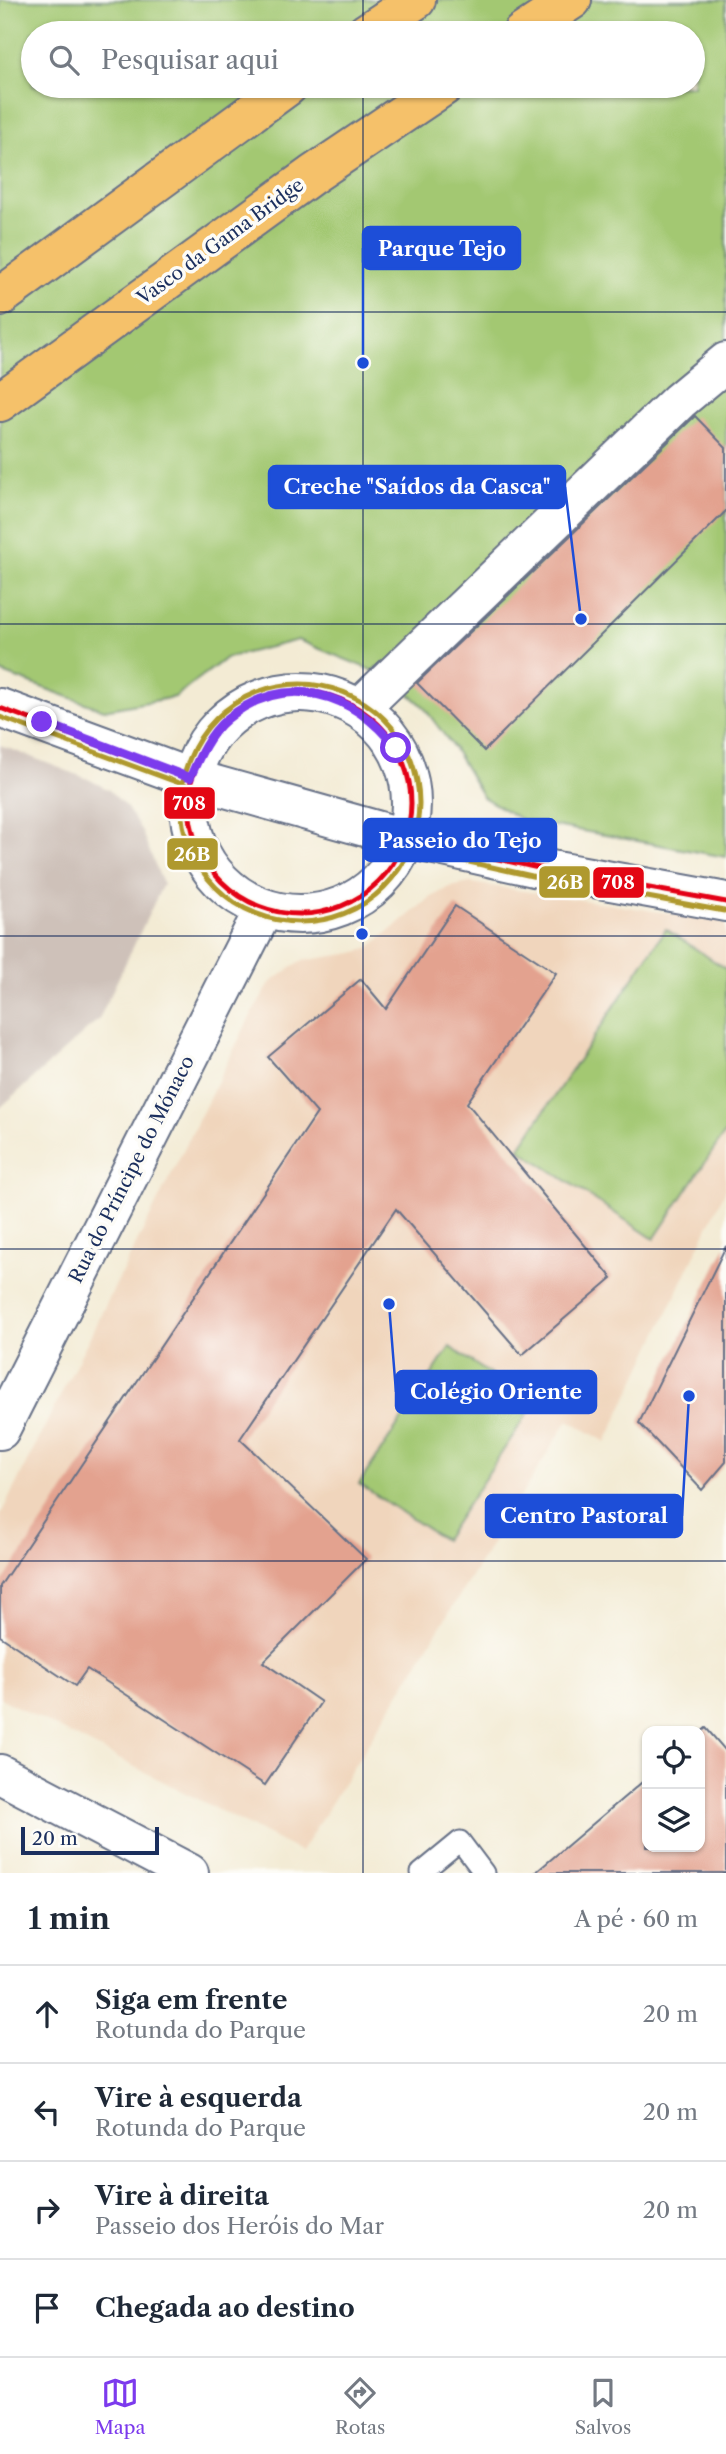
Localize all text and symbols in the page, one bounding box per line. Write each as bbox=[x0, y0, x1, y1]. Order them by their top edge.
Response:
search box bbox=[21, 21, 705, 98]
icon: search bbox=[45, 41, 83, 79]
text: Pesquisar aqui bbox=[101, 44, 279, 76]
street label: Vasco da Gama Bridge bbox=[132, 173, 308, 310]
callout: Parque Tejo bbox=[363, 227, 520, 269]
text: Parque Tejo bbox=[378, 236, 506, 261]
callout: Creche "Saídos da Casca" bbox=[269, 466, 565, 508]
text: Creche "Saídos da Casca" bbox=[283, 474, 551, 499]
route end bbox=[26, 706, 57, 737]
route start bbox=[380, 732, 411, 763]
line badge: 708 bbox=[163, 786, 216, 820]
text: 708 bbox=[172, 792, 206, 815]
callout: Passeio do Tejo bbox=[364, 819, 556, 861]
text: Passeio do Tejo bbox=[378, 828, 542, 853]
line badge: 26B bbox=[166, 837, 219, 871]
text: 26B bbox=[174, 843, 210, 866]
line badge: 26B bbox=[538, 865, 591, 899]
line badge: 708 bbox=[592, 866, 645, 899]
text: 26B bbox=[547, 871, 583, 894]
text: 708 bbox=[601, 871, 635, 894]
street label: Rua do Príncipe do Mónaco bbox=[64, 1052, 199, 1287]
callout: Colégio Oriente bbox=[396, 1371, 596, 1413]
text: Colégio Oriente bbox=[410, 1379, 582, 1404]
callout: Centro Pastoral bbox=[486, 1495, 682, 1537]
text: Centro Pastoral bbox=[500, 1503, 668, 1528]
map controls bbox=[642, 1726, 705, 1852]
button: locate bbox=[642, 1726, 705, 1789]
button: layers bbox=[642, 1789, 705, 1852]
scale bar bbox=[21, 1824, 159, 1856]
text: 20 m bbox=[32, 1827, 78, 1850]
text: 1 min bbox=[28, 1900, 110, 1937]
text: A pé · 60 m bbox=[574, 1905, 698, 1933]
text: Siga em frente bbox=[95, 1984, 288, 2016]
icon: ahead bbox=[28, 1995, 66, 2033]
text: 20 m bbox=[643, 2000, 698, 2028]
text: Rotunda do Parque bbox=[95, 2016, 306, 2044]
text: Vire à esquerda bbox=[95, 2082, 302, 2114]
icon: left bbox=[28, 2093, 66, 2131]
text: 20 m bbox=[643, 2098, 698, 2126]
text: Rotunda do Parque bbox=[95, 2114, 306, 2142]
text: Vire à direita bbox=[95, 2180, 269, 2212]
icon: right bbox=[28, 2191, 66, 2229]
text: 20 m bbox=[643, 2196, 698, 2224]
text: Passeio dos Heróis do Mar bbox=[95, 2212, 384, 2240]
icon: arrive bbox=[28, 2289, 66, 2327]
text: Chegada ao destino bbox=[95, 2292, 355, 2324]
tab: Mapa bbox=[95, 2374, 146, 2439]
tab: Rotas bbox=[335, 2374, 385, 2439]
tab: Salvos bbox=[575, 2374, 631, 2439]

